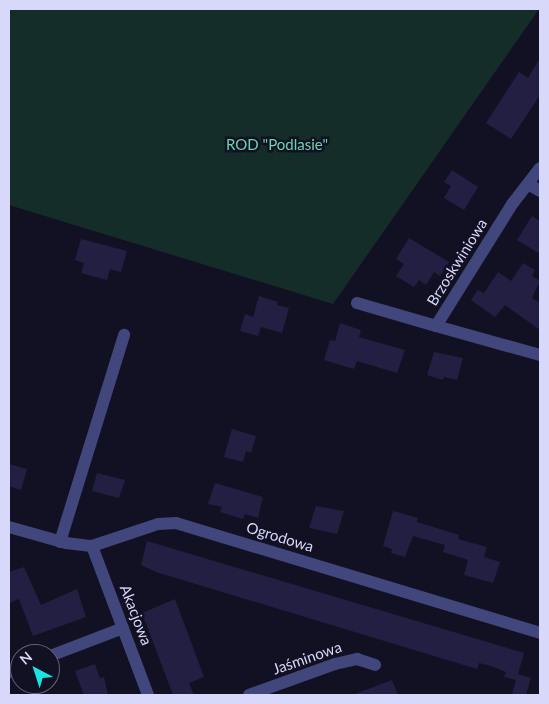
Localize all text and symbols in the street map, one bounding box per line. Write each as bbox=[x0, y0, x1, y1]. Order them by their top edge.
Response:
park label: ROD "Podlasie" bbox=[226, 136, 328, 154]
street label: Brzoskwiniowa bbox=[423, 215, 491, 309]
street label: Ogrodowa bbox=[244, 518, 316, 556]
street label: Akacjowa bbox=[116, 582, 156, 648]
street label: Jaśminowa bbox=[270, 638, 344, 678]
north arrow bbox=[10, 644, 60, 694]
text: N bbox=[16, 648, 35, 668]

